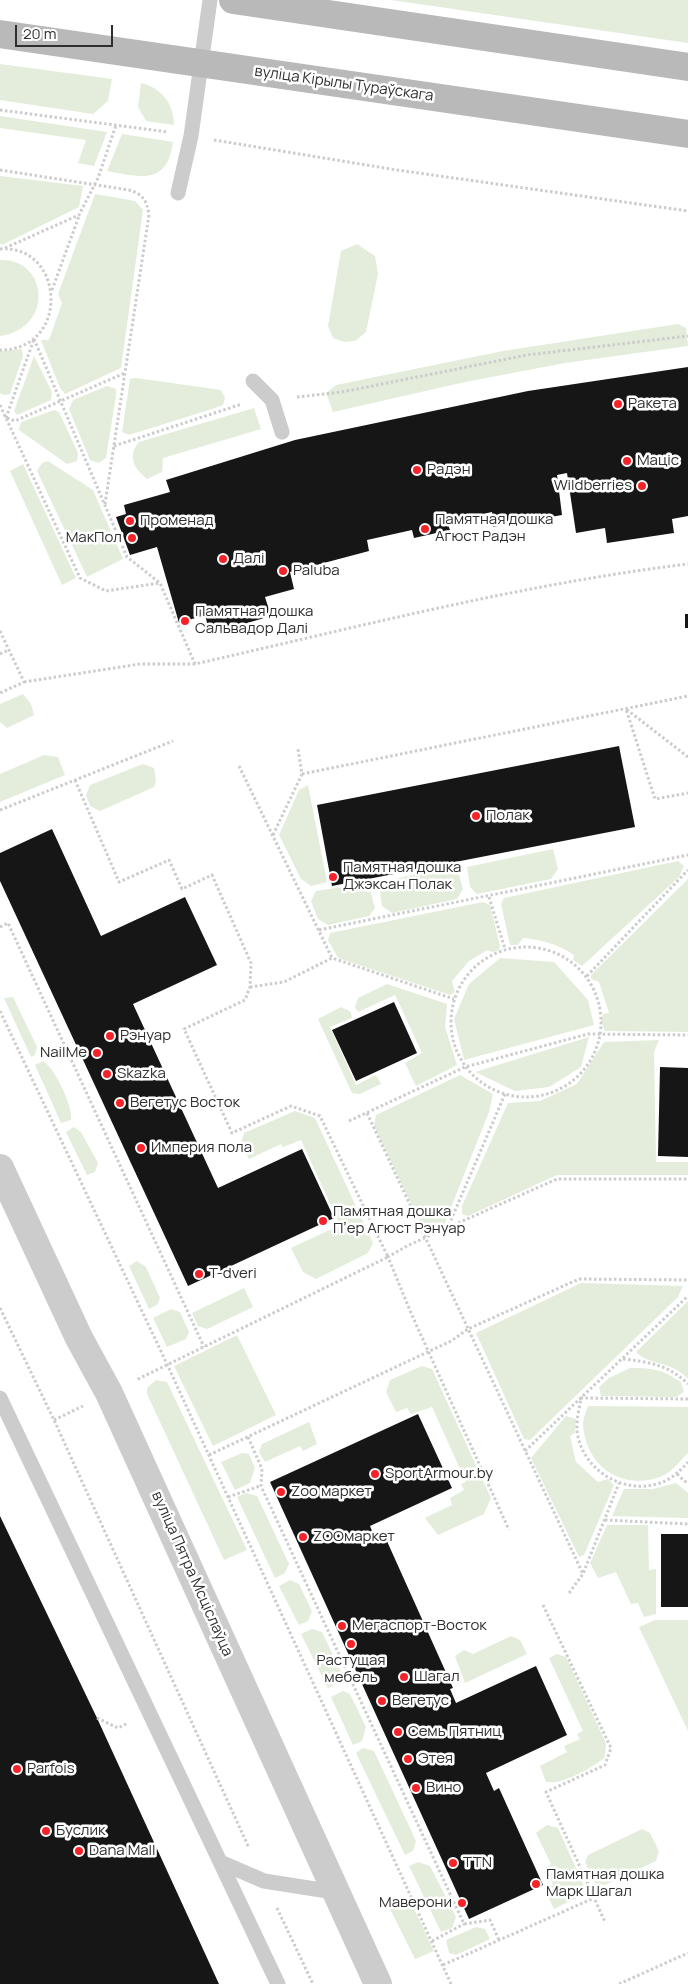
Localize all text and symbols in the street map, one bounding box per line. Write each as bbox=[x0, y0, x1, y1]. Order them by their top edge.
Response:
scale bar bbox=[18, 15, 115, 47]
text: 20 m bbox=[23, 23, 56, 44]
street label: вуліца Кірылы Тураўскага bbox=[253, 63, 435, 105]
place label: Ракета bbox=[628, 395, 677, 413]
marker: Ракета bbox=[612, 398, 624, 410]
place label: Маціс bbox=[637, 452, 679, 470]
marker: Маціс bbox=[621, 455, 633, 467]
place label: Радэн bbox=[427, 461, 471, 479]
marker: Радэн bbox=[411, 464, 423, 476]
place label: Wildberries bbox=[554, 477, 632, 495]
marker: Wildberries bbox=[636, 480, 648, 492]
place label: Памятная дошка Агюст Радэн bbox=[435, 511, 553, 546]
place label: Променад bbox=[140, 512, 213, 530]
marker: Променад bbox=[124, 515, 136, 527]
marker: Памятная дошка Агюст Радэн bbox=[419, 523, 431, 535]
place label: МакПол bbox=[66, 529, 122, 547]
marker: МакПол bbox=[126, 532, 138, 544]
place label: Далі bbox=[233, 550, 265, 568]
marker: Далі bbox=[217, 553, 229, 565]
place label: Paluba bbox=[293, 562, 340, 580]
marker: Paluba bbox=[277, 565, 289, 577]
place label: Памятная дошка Сальвадор Далі bbox=[195, 603, 313, 638]
marker: Памятная дошка Сальвадор Далі bbox=[179, 615, 191, 627]
place label: Полак bbox=[486, 807, 530, 825]
marker: Полак bbox=[470, 810, 482, 822]
place label: Памятная дошка Джэксан Полак bbox=[343, 859, 461, 894]
marker: Памятная дошка Джэксан Полак bbox=[327, 871, 339, 883]
place label: Рэнуар bbox=[120, 1027, 171, 1045]
marker: Рэнуар bbox=[104, 1030, 116, 1042]
place label: NailMe bbox=[40, 1044, 87, 1062]
marker: NailMe bbox=[91, 1047, 103, 1059]
place label: Skazka bbox=[117, 1065, 166, 1083]
marker: Skazka bbox=[101, 1068, 113, 1080]
place label: Вегетус Восток bbox=[130, 1094, 240, 1112]
marker: Вегетус Восток bbox=[114, 1097, 126, 1109]
place label: Империя пола bbox=[151, 1139, 252, 1157]
marker: Империя пола bbox=[135, 1142, 147, 1154]
place label: Памятная дошка Пʼер Агюст Рэнуар bbox=[333, 1203, 465, 1238]
marker: Памятная дошка Пʼер Агюст Рэнуар bbox=[317, 1215, 329, 1227]
place label: T-dveri bbox=[209, 1265, 257, 1283]
marker: T-dveri bbox=[193, 1268, 205, 1280]
place label: SportArmour.by bbox=[385, 1465, 493, 1483]
marker: SportArmour.by bbox=[369, 1468, 381, 1480]
place label: Zoo маркет bbox=[291, 1483, 372, 1501]
marker: Zoo маркет bbox=[275, 1486, 287, 1498]
street label: вуліца Пятра Мсціслаўца bbox=[147, 1489, 237, 1659]
place label: ZOOмаркет bbox=[313, 1528, 395, 1546]
marker: ZOOмаркет bbox=[297, 1531, 309, 1543]
place label: Мегаспорт-Восток bbox=[352, 1617, 487, 1635]
marker: Мегаспорт-Восток bbox=[336, 1620, 348, 1632]
marker: Растущая мебель bbox=[345, 1638, 357, 1650]
place label: Растущая мебель bbox=[316, 1652, 386, 1687]
place label: Шагал bbox=[414, 1668, 460, 1686]
marker: Шагал bbox=[398, 1671, 410, 1683]
place label: Вегетус bbox=[392, 1692, 449, 1710]
marker: Вегетус bbox=[376, 1695, 388, 1707]
place label: Семь Пятниц bbox=[408, 1723, 502, 1741]
marker: Семь Пятниц bbox=[392, 1726, 404, 1738]
place label: Этея bbox=[418, 1750, 453, 1768]
marker: Этея bbox=[402, 1753, 414, 1765]
place label: Parfois bbox=[27, 1760, 75, 1778]
marker: Parfois bbox=[11, 1763, 23, 1775]
place label: Вино bbox=[426, 1779, 461, 1797]
marker: Вино bbox=[410, 1782, 422, 1794]
place label: Буслик bbox=[56, 1822, 105, 1840]
marker: Буслик bbox=[40, 1825, 52, 1837]
place label: Dana Mall bbox=[89, 1842, 156, 1860]
marker: Dana Mall bbox=[73, 1845, 85, 1857]
place label: TTN bbox=[463, 1854, 492, 1872]
marker: TTN bbox=[447, 1857, 459, 1869]
place label: Памятная дошка Марк Шагал bbox=[546, 1866, 664, 1901]
marker: Памятная дошка Марк Шагал bbox=[530, 1878, 542, 1890]
place label: Маверони bbox=[379, 1894, 452, 1912]
marker: Маверони bbox=[456, 1897, 468, 1909]

